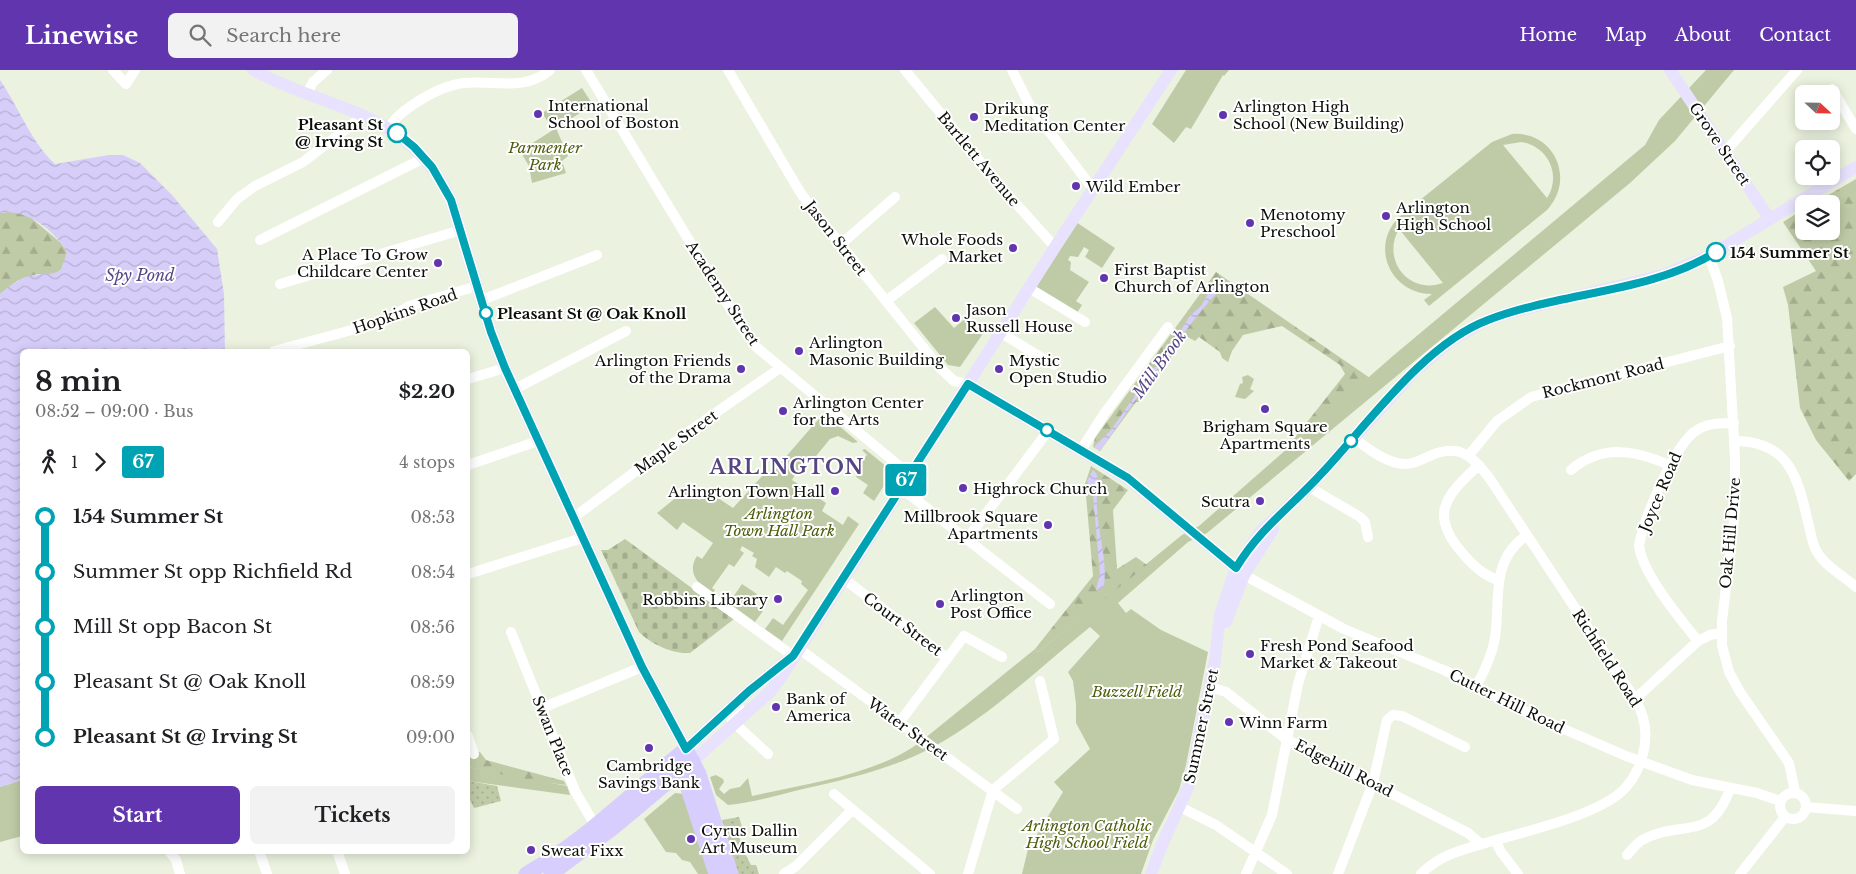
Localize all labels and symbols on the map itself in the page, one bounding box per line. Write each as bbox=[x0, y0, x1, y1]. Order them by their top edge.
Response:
north arrow bbox=[1795, 85, 1840, 130]
place label: International School of Boston bbox=[548, 96, 679, 132]
place label: Arlington High School (New Building) bbox=[1232, 97, 1404, 133]
place label: Drikung Meditation Center bbox=[984, 99, 1126, 135]
street label: Grove Street bbox=[1685, 99, 1755, 190]
marker: International School of Boston bbox=[532, 108, 544, 120]
street label: Bartlett Avenue bbox=[934, 108, 1024, 210]
marker: Arlington High School (New Building) bbox=[1217, 109, 1229, 121]
marker: Drikung Meditation Center bbox=[968, 111, 980, 123]
place label: Pleasant St @ Irving St bbox=[295, 115, 383, 151]
marker: Pleasant St @ Irving St bbox=[387, 123, 407, 143]
park label: Parmenter Park bbox=[507, 138, 583, 174]
place label: Wild Ember bbox=[1085, 177, 1181, 196]
marker: Wild Ember bbox=[1070, 180, 1082, 192]
street label: Jason Street bbox=[800, 195, 871, 280]
place label: Arlington High School bbox=[1395, 198, 1491, 234]
place label: Menotomy Preschool bbox=[1260, 205, 1346, 241]
marker: Arlington High School bbox=[1380, 210, 1392, 222]
marker: Menotomy Preschool bbox=[1244, 217, 1256, 229]
place label: Whole Foods Market bbox=[900, 230, 1003, 266]
street label: Academy Street bbox=[682, 236, 764, 349]
marker: Whole Foods Market bbox=[1007, 242, 1019, 254]
marker: 154 Summer St bbox=[1706, 242, 1726, 262]
place label: 154 Summer St bbox=[1730, 243, 1849, 262]
place label: A Place To Grow Childcare Center bbox=[297, 245, 429, 281]
marker: A Place To Grow Childcare Center bbox=[432, 257, 444, 269]
place label: First Baptist Church of Arlington bbox=[1114, 260, 1270, 296]
water label: Spy Pond bbox=[105, 265, 175, 285]
marker: First Baptist Church of Arlington bbox=[1098, 272, 1110, 284]
street label: Hopkins Road bbox=[350, 284, 460, 338]
place label: Jason Russell House bbox=[964, 300, 1073, 336]
place label: Pleasant St @ Oak Knoll bbox=[497, 304, 687, 323]
marker: Pleasant St @ Oak Knoll bbox=[479, 306, 493, 320]
marker: Jason Russell House bbox=[950, 312, 962, 324]
water label: Mill Brook bbox=[1127, 326, 1190, 403]
place label: Arlington Masonic Building bbox=[808, 333, 945, 369]
marker: Arlington Masonic Building bbox=[793, 345, 805, 357]
place label: Arlington Friends of the Drama bbox=[594, 351, 732, 387]
place label: Mystic Open Studio bbox=[1009, 351, 1107, 387]
street label: Rockmont Road bbox=[1540, 354, 1666, 402]
marker: Arlington Friends of the Drama bbox=[735, 363, 747, 375]
marker: Mystic Open Studio bbox=[993, 363, 1005, 375]
place label: Arlington Center for the Arts bbox=[792, 393, 924, 429]
marker: Brigham Square Apartments bbox=[1259, 403, 1271, 415]
street label: Maple Street bbox=[631, 405, 721, 478]
marker: Arlington Center for the Arts bbox=[777, 405, 789, 417]
place label: Brigham Square Apartments bbox=[1202, 417, 1328, 453]
unlabelled marker bbox=[1040, 423, 1054, 437]
unlabelled marker bbox=[1344, 434, 1358, 448]
street label: Joyce Road bbox=[1634, 449, 1685, 537]
district label: ARLINGTON bbox=[709, 455, 864, 479]
line badge: 67 bbox=[884, 464, 928, 496]
street label: Oak Hill Drive bbox=[1716, 477, 1744, 589]
place label: Highrock Church bbox=[973, 479, 1107, 498]
place label: Arlington Town Hall bbox=[667, 482, 825, 501]
marker: Highrock Church bbox=[957, 482, 969, 494]
marker: Arlington Town Hall bbox=[829, 485, 841, 497]
place label: Scutra bbox=[1201, 492, 1251, 511]
marker: Scutra bbox=[1254, 495, 1266, 507]
park label: Arlington Town Hall Park bbox=[723, 504, 835, 540]
place label: Millbrook Square Apartments bbox=[904, 507, 1038, 543]
marker: Millbrook Square Apartments bbox=[1042, 519, 1054, 531]
place label: Arlington Post Office bbox=[949, 586, 1032, 622]
street label: Court Street bbox=[860, 588, 947, 660]
place label: Robbins Library bbox=[642, 590, 768, 609]
marker: Robbins Library bbox=[772, 593, 784, 605]
marker: Arlington Post Office bbox=[934, 598, 946, 610]
street label: Richfield Road bbox=[1568, 605, 1646, 711]
place label: Fresh Pond Seafood Market & Takeout bbox=[1260, 636, 1414, 672]
marker: Fresh Pond Seafood Market & Takeout bbox=[1244, 648, 1256, 660]
street label: Cutter Hill Road bbox=[1446, 665, 1568, 737]
street label: Summer Street bbox=[1180, 667, 1222, 785]
park label: Buzzell Field bbox=[1091, 682, 1182, 701]
place label: Bank of America bbox=[785, 689, 852, 725]
street label: Swan Place bbox=[528, 693, 578, 779]
street label: Water Street bbox=[863, 693, 952, 765]
marker: Bank of America bbox=[770, 701, 782, 713]
place label: Winn Farm bbox=[1238, 713, 1328, 732]
marker: Winn Farm bbox=[1223, 716, 1235, 728]
street label: Edgehill Road bbox=[1292, 735, 1396, 801]
marker: Cambridge Savings Bank bbox=[643, 742, 655, 754]
place label: Cambridge Savings Bank bbox=[598, 756, 701, 792]
park label: Arlington Catholic High School Field bbox=[1020, 816, 1152, 852]
place label: Cyrus Dallin Art Museum bbox=[700, 821, 798, 857]
marker: Cyrus Dallin Art Museum bbox=[685, 833, 697, 845]
place label: Sweat Fixx bbox=[541, 841, 623, 860]
marker: Sweat Fixx bbox=[525, 844, 537, 856]

